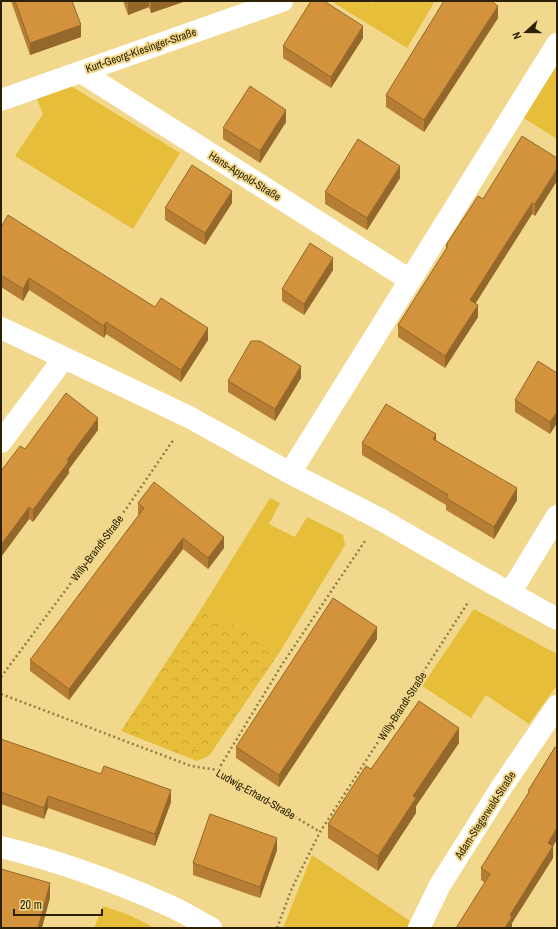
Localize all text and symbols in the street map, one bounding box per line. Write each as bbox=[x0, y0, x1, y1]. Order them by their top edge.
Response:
north arrow bbox=[506, 12, 546, 52]
street label: Kurt-Georg-Kiesinger-Straße bbox=[84, 24, 198, 76]
text: N bbox=[509, 30, 524, 41]
street label: Hans-Appold-Straße bbox=[206, 148, 284, 204]
street label: Willy-Brandt-Straße bbox=[68, 512, 126, 584]
street label: Willy-Brandt-Straße bbox=[375, 669, 429, 743]
street label: Ludwig-Erhard-Straße bbox=[214, 766, 298, 822]
street label: Adam-Stegerwald-Straße bbox=[451, 769, 519, 862]
scale bar bbox=[14, 891, 102, 917]
text: 20 m bbox=[20, 897, 42, 913]

